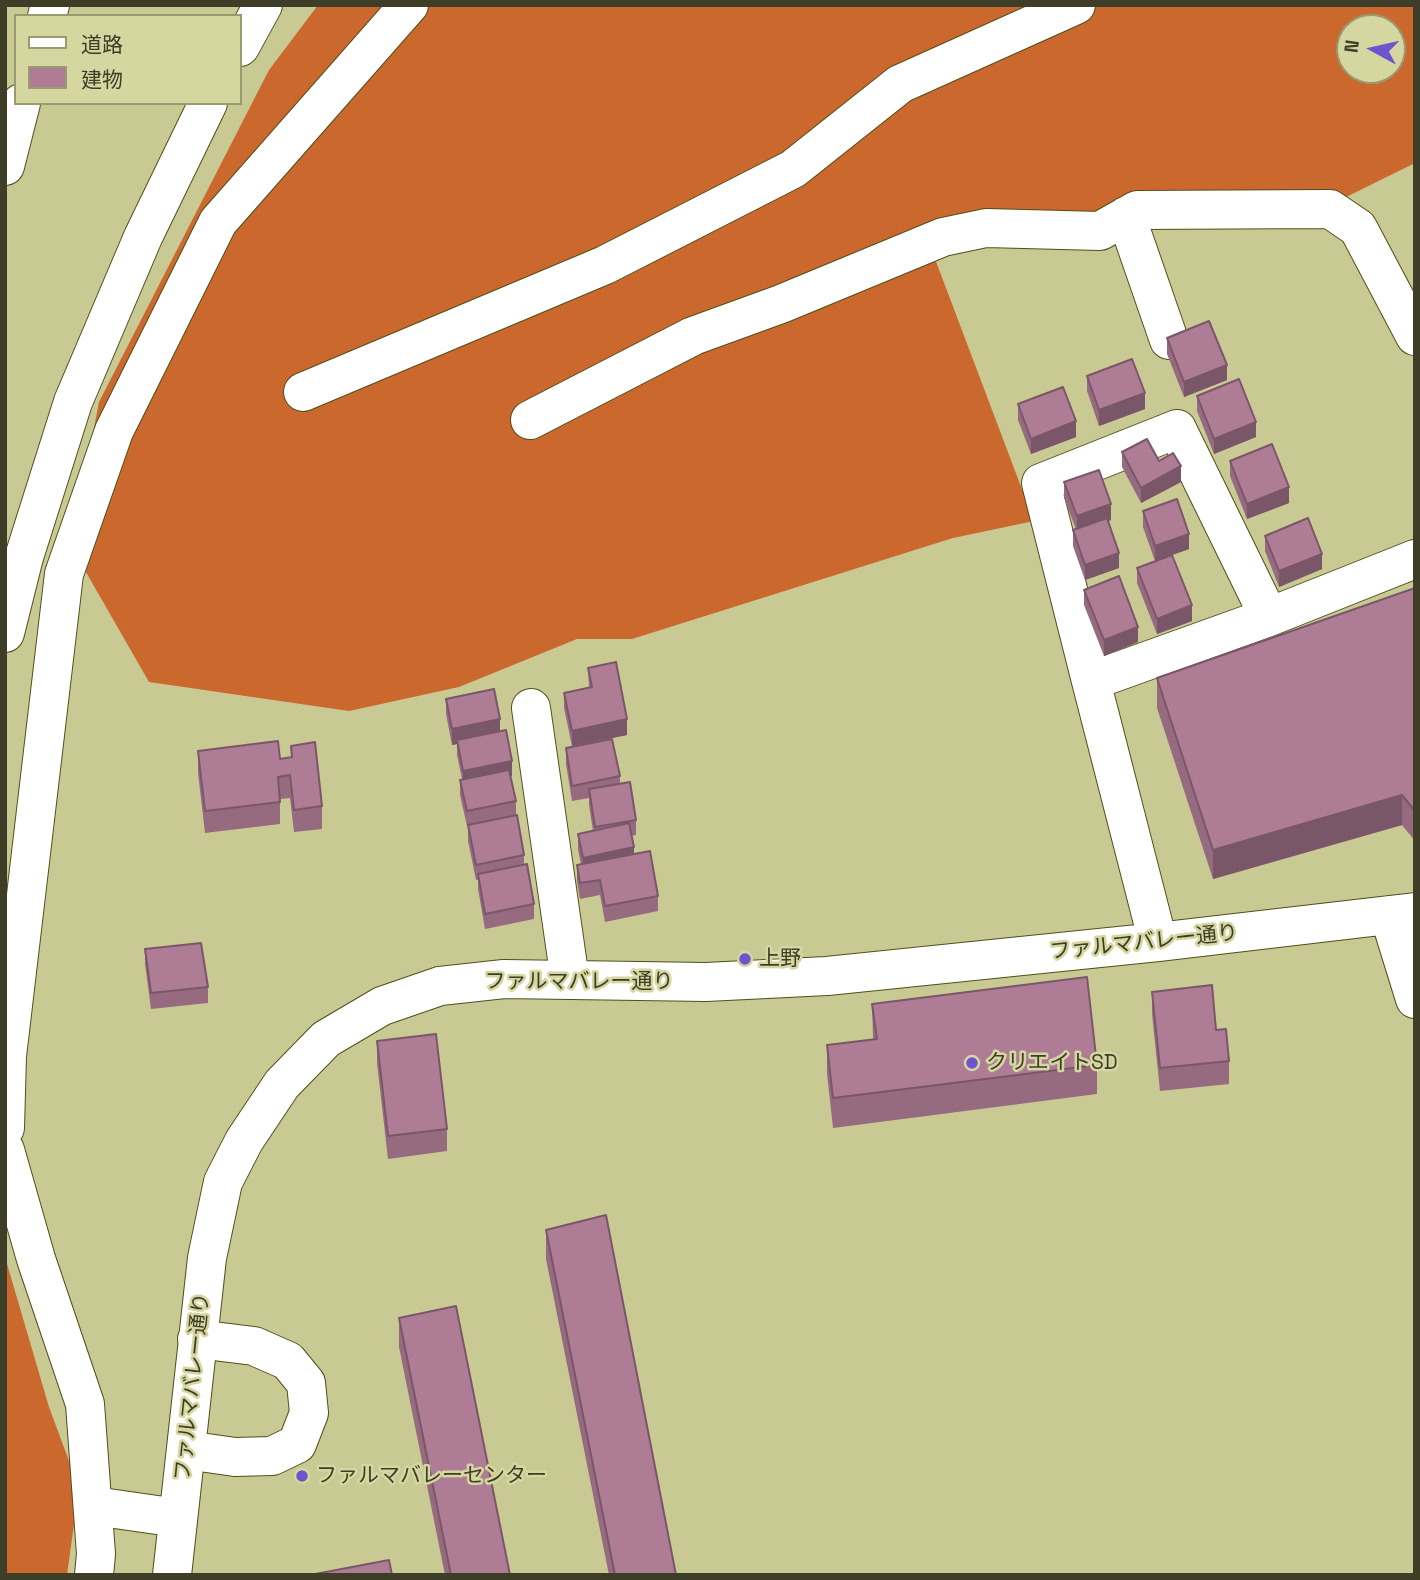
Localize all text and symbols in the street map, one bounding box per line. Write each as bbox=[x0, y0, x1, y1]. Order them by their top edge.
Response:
legend bbox=[14, 14, 242, 105]
north arrow bbox=[1336, 14, 1406, 84]
text: 道路 bbox=[81, 31, 123, 58]
text: N bbox=[1338, 38, 1365, 54]
text: 建物 bbox=[81, 66, 123, 93]
street label: ファルマバレー通り bbox=[1049, 921, 1239, 965]
place label: 上野 bbox=[759, 946, 801, 972]
marker: 上野 bbox=[737, 951, 753, 967]
street label: ファルマバレー通り bbox=[485, 969, 673, 995]
place label: クリエイトSD bbox=[986, 1050, 1118, 1076]
marker: クリエイトSD bbox=[964, 1055, 980, 1071]
street label: ファルマバレー通り bbox=[171, 1292, 215, 1482]
place label: ファルマバレーセンター bbox=[316, 1463, 547, 1489]
marker: ファルマバレーセンター bbox=[294, 1468, 310, 1484]

